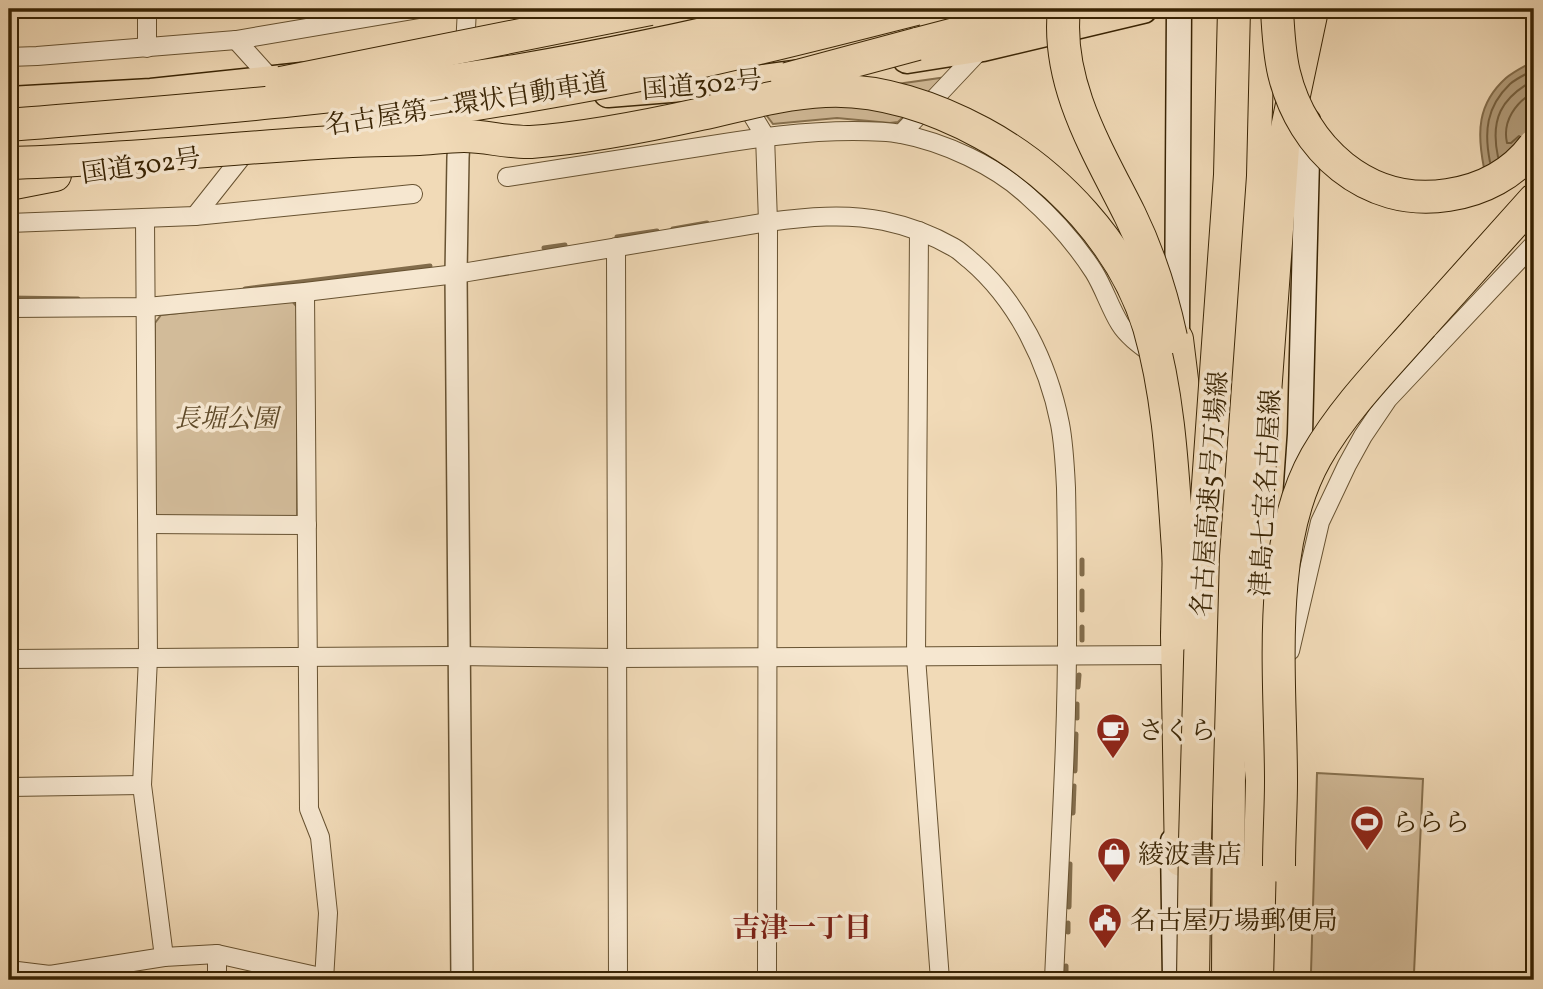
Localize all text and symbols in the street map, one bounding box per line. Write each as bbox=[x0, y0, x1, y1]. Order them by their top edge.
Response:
street label: 国道302号 bbox=[641, 63, 764, 109]
street label: 名古屋第二環状自動車道 bbox=[322, 65, 610, 145]
street label: 国道302号 bbox=[79, 141, 203, 193]
street label: 名古屋高速5号万場線 bbox=[1184, 370, 1238, 618]
street label: 津島七宝名古屋線 bbox=[1244, 388, 1290, 598]
park label: 長堀公園 bbox=[174, 402, 282, 438]
cafe icon: さくら bbox=[1094, 711, 1132, 760]
place label: さくら bbox=[1138, 714, 1216, 750]
sports icon: ららら bbox=[1348, 803, 1386, 852]
place label: ららら bbox=[1392, 806, 1470, 842]
shop icon: 綾波書店 bbox=[1095, 835, 1133, 884]
place label: 綾波書店 bbox=[1138, 838, 1242, 874]
public building icon: 名古屋万場郵便局 bbox=[1086, 901, 1124, 950]
place label: 名古屋万場郵便局 bbox=[1130, 904, 1338, 940]
district label: 吉津一丁目 bbox=[732, 910, 872, 949]

